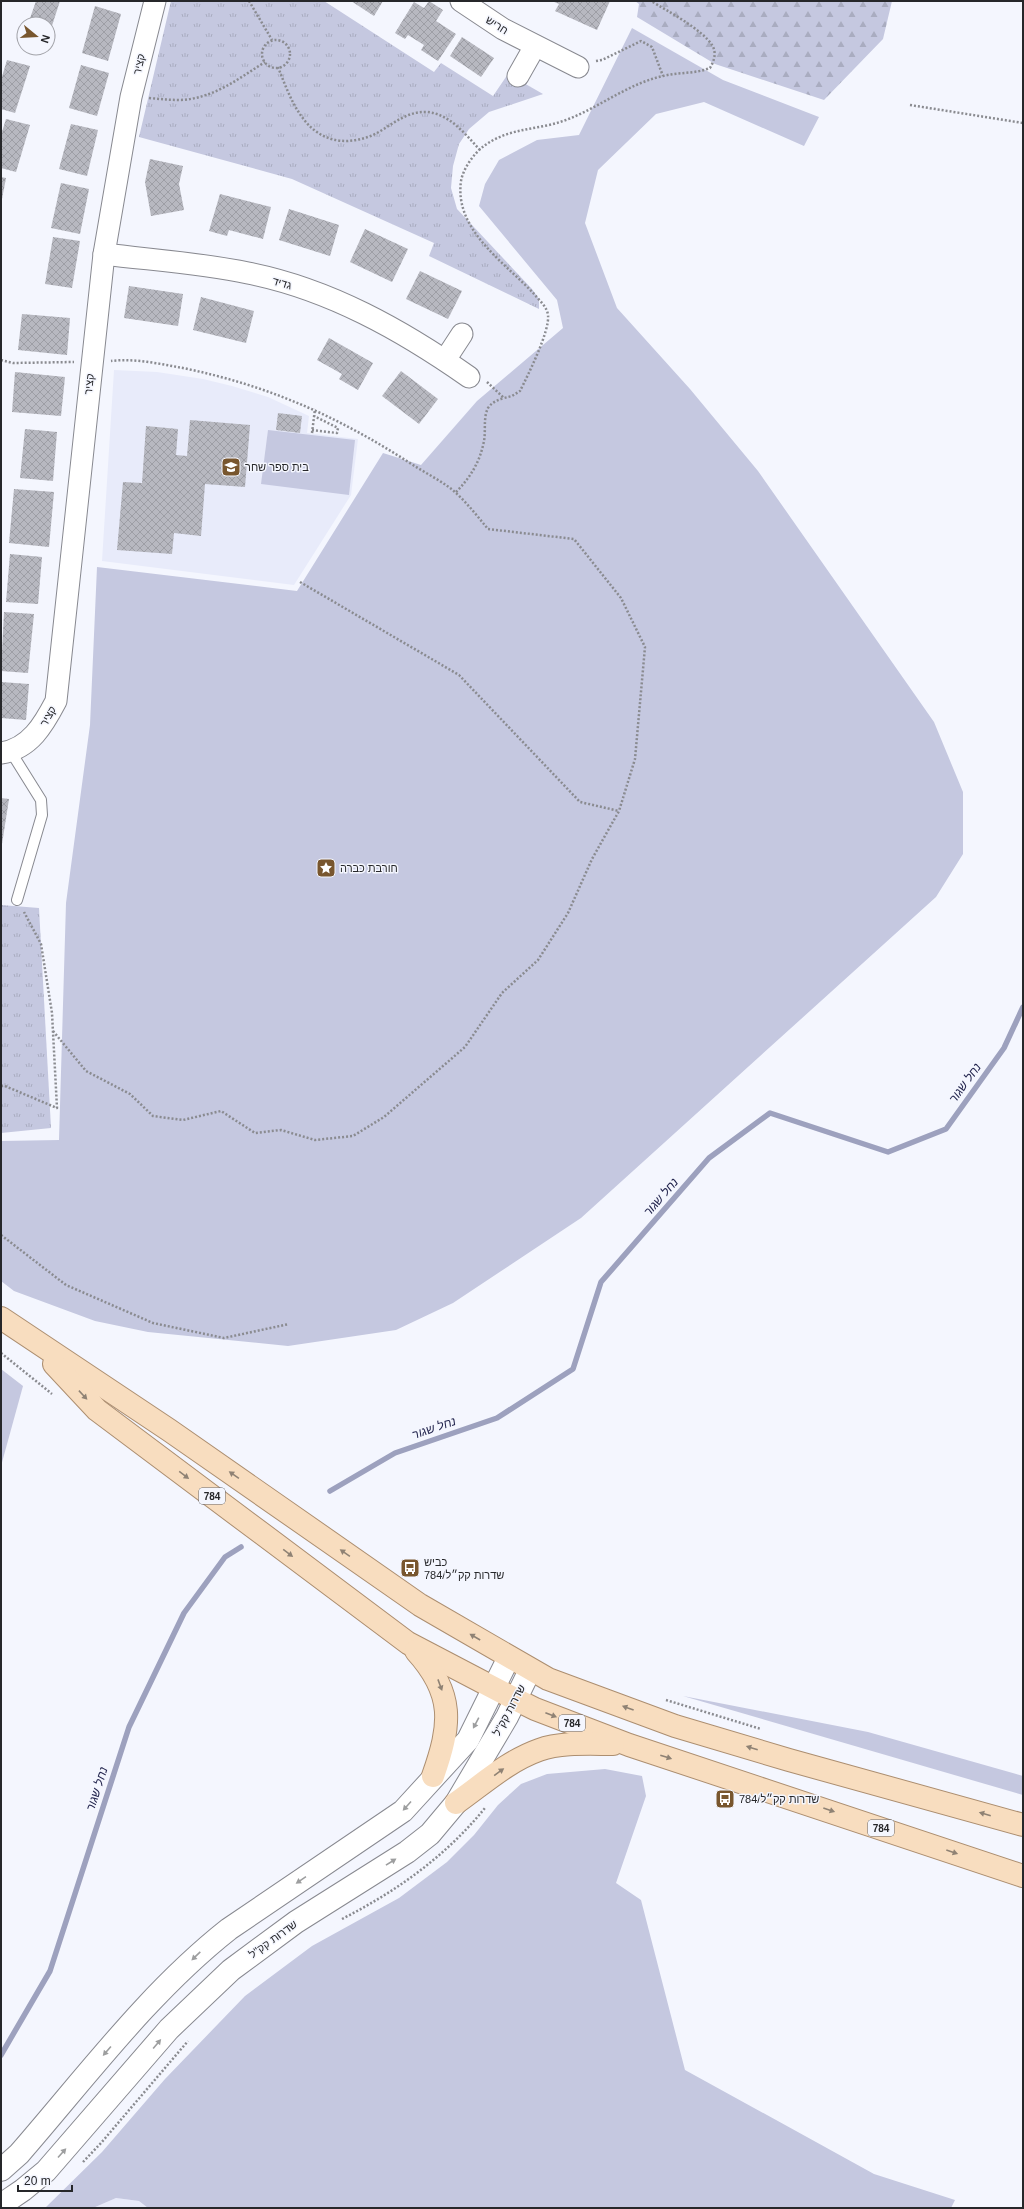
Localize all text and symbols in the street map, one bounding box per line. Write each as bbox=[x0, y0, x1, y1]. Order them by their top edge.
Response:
street label: חריש bbox=[484, 14, 510, 36]
north arrow bbox=[16, 16, 56, 56]
text: N bbox=[39, 33, 52, 45]
street label: קציר bbox=[131, 52, 147, 76]
street label: גדיד bbox=[271, 275, 293, 292]
street label: קציר bbox=[82, 373, 96, 395]
school or university icon: בית ספר שחר bbox=[220, 456, 242, 478]
place label: בית ספר שחר bbox=[245, 461, 309, 473]
street label: קציר bbox=[37, 704, 59, 728]
place icon: חורבת כברה bbox=[315, 857, 337, 879]
place label: חורבת כברה bbox=[340, 862, 398, 874]
water label: נחל שגור bbox=[946, 1060, 984, 1105]
water label: נחל שגור bbox=[641, 1175, 681, 1219]
one-way arrow bbox=[78, 1390, 87, 1400]
water label: נחל שגור bbox=[410, 1414, 458, 1442]
one-way arrow bbox=[179, 1471, 190, 1480]
one-way arrow bbox=[229, 1471, 239, 1479]
road number: 784 bbox=[199, 1488, 225, 1504]
one-way arrow bbox=[283, 1549, 294, 1557]
one-way arrow bbox=[340, 1549, 350, 1557]
place label: כביש 784/שדרות קק״ל bbox=[424, 1556, 504, 1581]
bus stop icon: כביש 784/שדרות קק״ל bbox=[399, 1557, 421, 1579]
one-way arrow bbox=[469, 1634, 481, 1641]
one-way arrow bbox=[437, 1680, 443, 1692]
street label: שדרות קק"ל bbox=[491, 1682, 527, 1738]
one-way arrow bbox=[622, 1705, 634, 1711]
one-way arrow bbox=[545, 1713, 557, 1719]
road number: 784 bbox=[559, 1715, 585, 1731]
one-way arrow bbox=[473, 1717, 480, 1729]
one-way arrow bbox=[745, 1745, 757, 1751]
one-way arrow bbox=[660, 1754, 672, 1760]
water label: נחל שגור bbox=[83, 1765, 111, 1813]
one-way arrow bbox=[494, 1768, 505, 1776]
bus stop icon: 784/שדרות קק״ל bbox=[714, 1788, 736, 1810]
place label: 784/שדרות קק״ל bbox=[739, 1793, 819, 1805]
one-way arrow bbox=[403, 1800, 412, 1811]
one-way arrow bbox=[824, 1807, 836, 1813]
one-way arrow bbox=[979, 1811, 991, 1817]
road number: 784 bbox=[868, 1820, 894, 1836]
one-way arrow bbox=[947, 1849, 959, 1855]
one-way arrow bbox=[385, 1858, 397, 1865]
one-way arrow bbox=[295, 1876, 306, 1884]
street label: שדרות קק"ל bbox=[247, 1918, 299, 1960]
one-way arrow bbox=[191, 1952, 201, 1961]
one-way arrow bbox=[152, 2038, 161, 2049]
one-way arrow bbox=[103, 2046, 112, 2057]
one-way arrow bbox=[58, 2147, 67, 2158]
scale bar bbox=[18, 2167, 72, 2193]
text: 20 m bbox=[24, 2174, 51, 2188]

